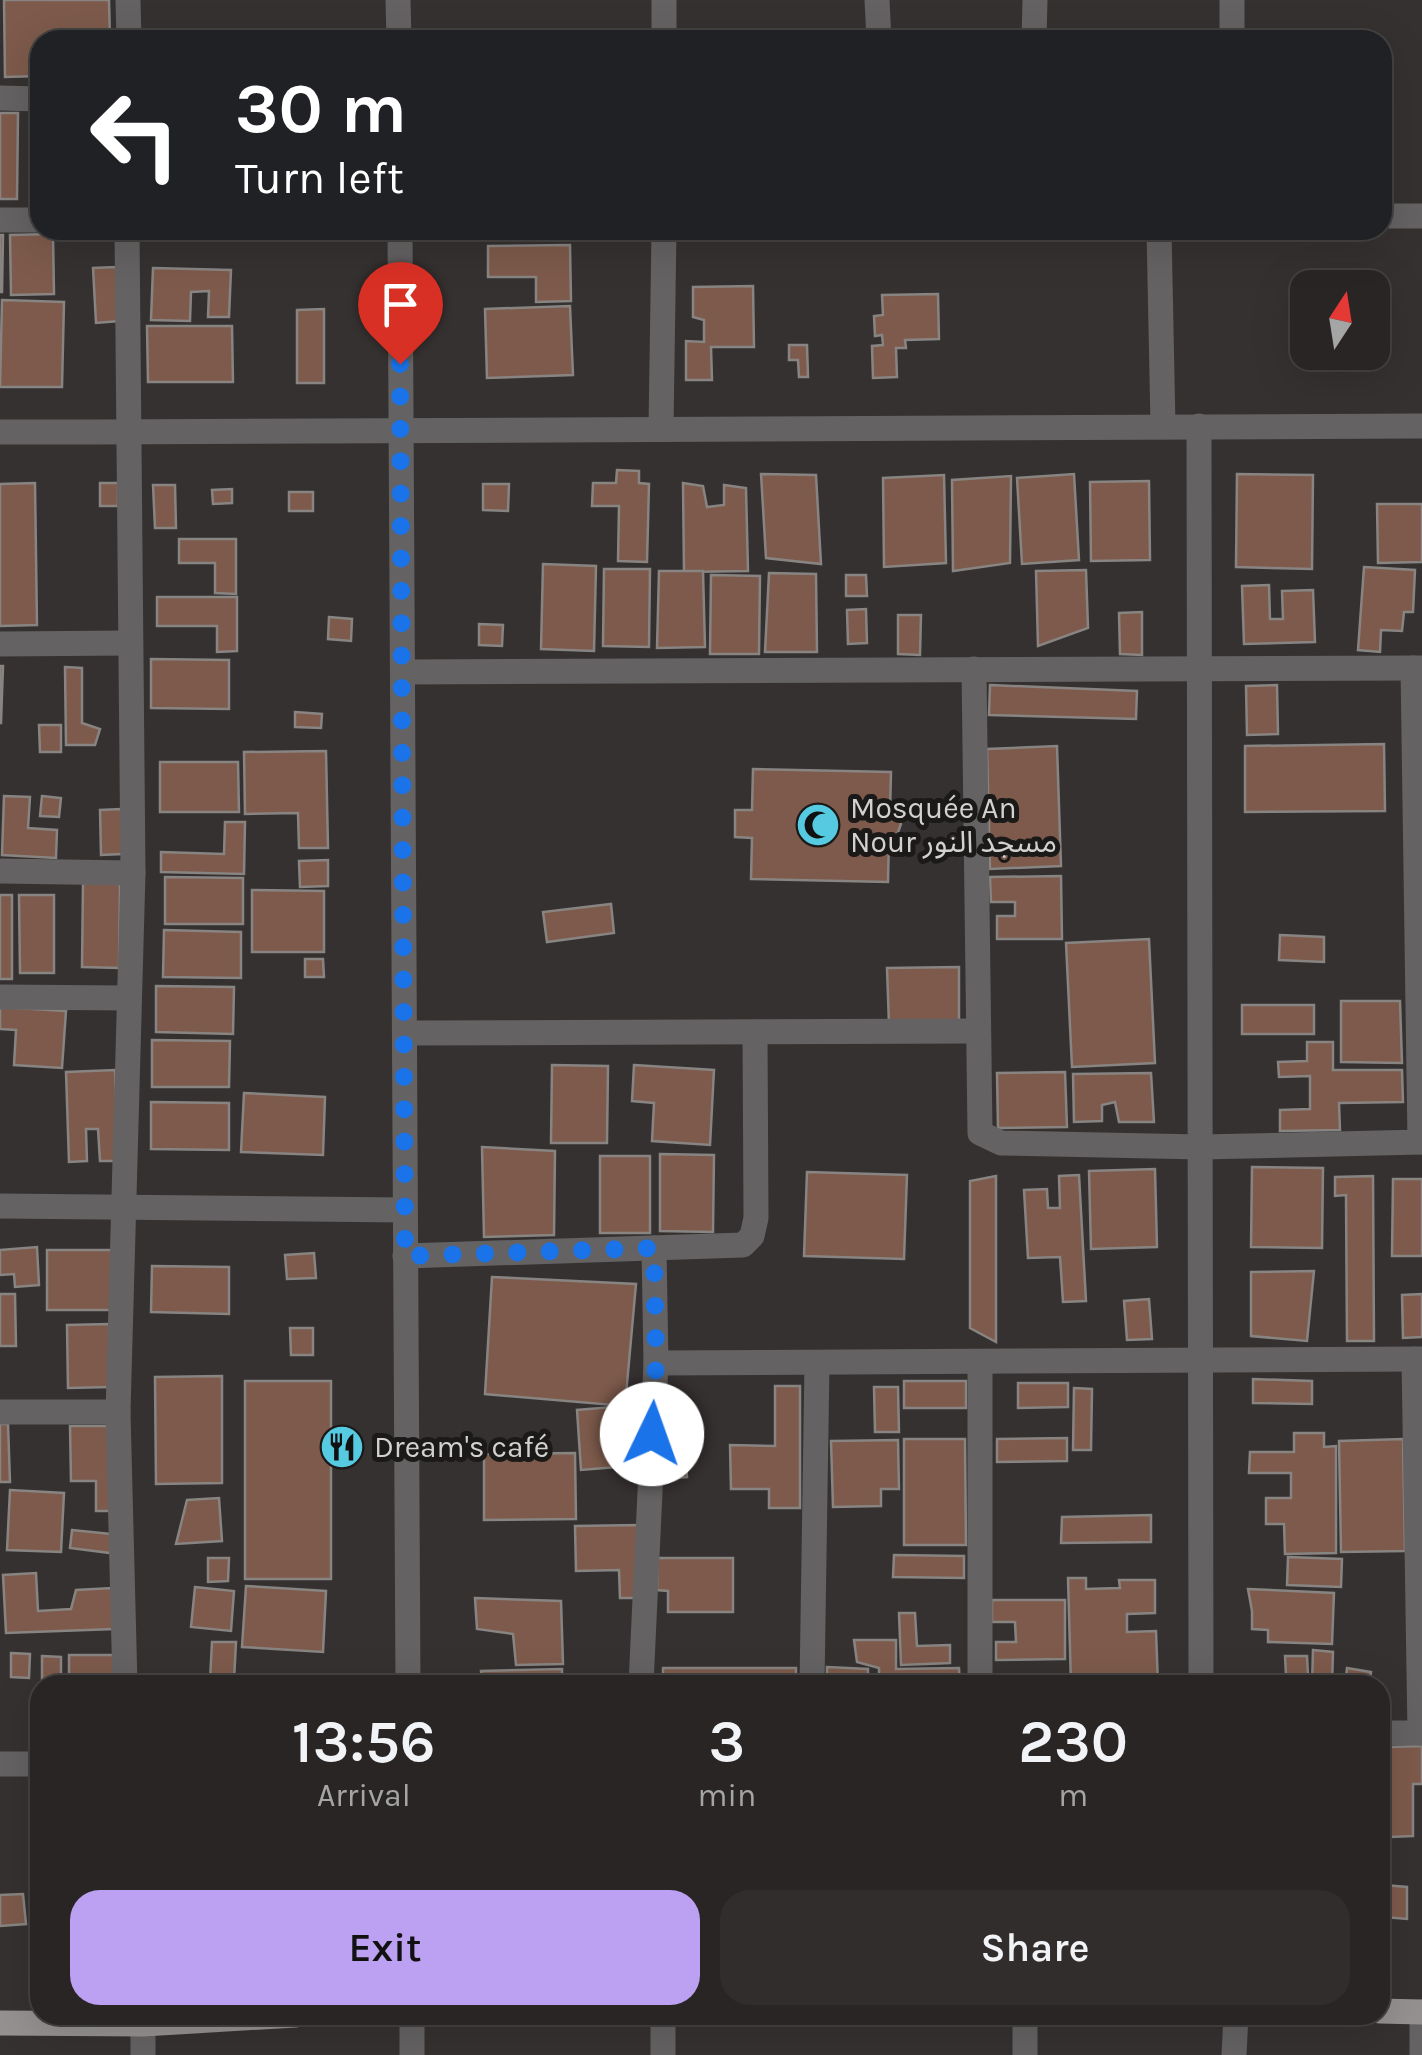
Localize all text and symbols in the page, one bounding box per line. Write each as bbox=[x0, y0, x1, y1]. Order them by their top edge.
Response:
text: 30 m bbox=[235, 68, 407, 150]
icon: left bbox=[70, 70, 200, 200]
text: Turn left bbox=[235, 152, 404, 204]
pin bbox=[358, 262, 443, 365]
north arrow bbox=[1290, 270, 1390, 370]
map controls bbox=[1290, 270, 1390, 370]
icon: arrive bbox=[373, 277, 428, 332]
place label: Mosquée An Nour مسجد النور bbox=[850, 790, 1057, 860]
mosque icon: Mosquée An Nour مسجد النور bbox=[795, 802, 841, 848]
position arrow bbox=[600, 1382, 704, 1486]
restaurant icon: Dream's café bbox=[319, 1424, 365, 1470]
place label: Dream's café bbox=[374, 1429, 549, 1465]
text: 13:56 bbox=[292, 1707, 436, 1777]
text: 3 bbox=[708, 1707, 745, 1777]
text: 230 bbox=[1018, 1707, 1128, 1777]
text: Arrival bbox=[317, 1777, 411, 1814]
text: min bbox=[697, 1777, 756, 1814]
text: m bbox=[1058, 1777, 1088, 1814]
button: Exit bbox=[70, 1890, 700, 2005]
button: Share bbox=[720, 1890, 1350, 2005]

